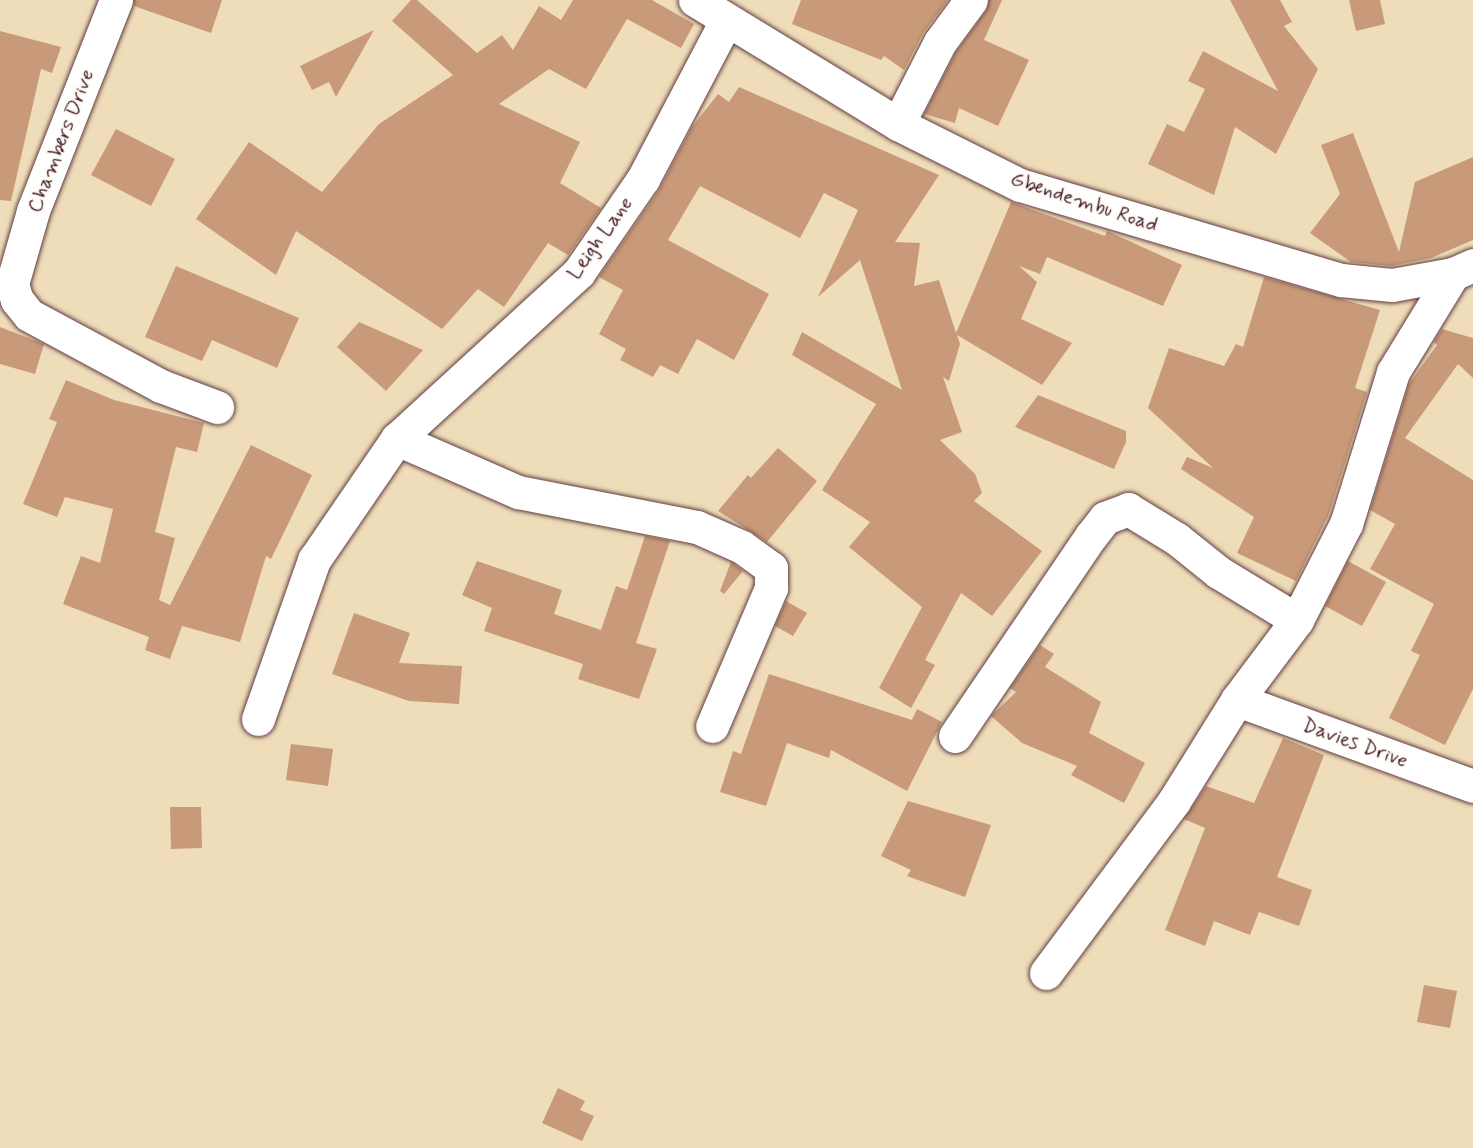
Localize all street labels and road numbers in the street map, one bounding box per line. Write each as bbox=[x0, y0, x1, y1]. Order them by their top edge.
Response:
street label: Chambers Drive bbox=[22, 67, 100, 215]
street label: Gbendembu Road bbox=[1007, 166, 1161, 238]
street label: Leigh Lane bbox=[561, 191, 639, 285]
street label: Davies Drive bbox=[1299, 712, 1411, 774]

